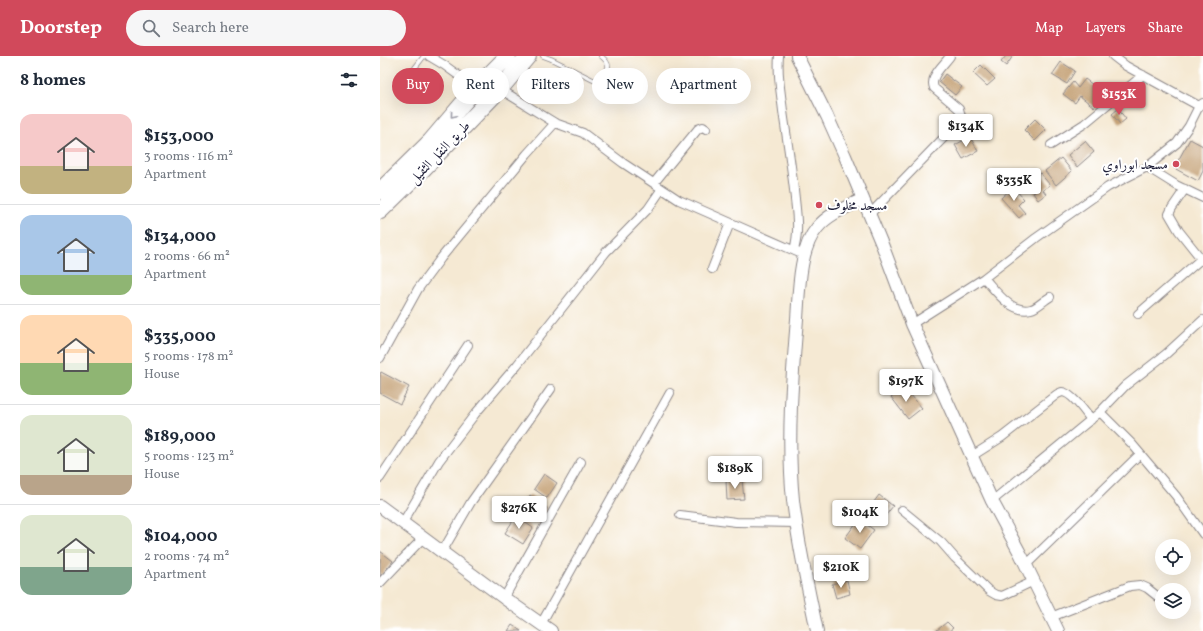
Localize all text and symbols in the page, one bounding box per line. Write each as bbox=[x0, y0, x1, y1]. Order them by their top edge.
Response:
search box bbox=[126, 10, 406, 46]
text: Doorstep bbox=[20, 15, 102, 41]
icon: search bbox=[140, 17, 162, 39]
text: Search here bbox=[172, 18, 249, 39]
text: Map bbox=[1035, 19, 1063, 38]
text: Layers bbox=[1085, 19, 1125, 38]
text: Share bbox=[1147, 19, 1183, 38]
chip: Buy bbox=[392, 68, 444, 104]
chip: Rent bbox=[452, 68, 509, 104]
chip: Filters bbox=[517, 68, 584, 104]
chip: New bbox=[592, 68, 648, 104]
chip: Apartment bbox=[656, 68, 751, 104]
text: 8 homes bbox=[20, 69, 86, 92]
icon: filters bbox=[338, 69, 360, 91]
pin: $153K bbox=[1091, 82, 1147, 116]
text: $153K bbox=[1102, 86, 1136, 104]
one-way arrow bbox=[450, 111, 457, 118]
pin: $134K bbox=[938, 114, 994, 148]
street label: طريق النقل الثقيل bbox=[405, 117, 475, 189]
text: $134K bbox=[948, 118, 984, 136]
text: $153,000 bbox=[144, 125, 214, 148]
icon: home bbox=[52, 130, 100, 178]
text: 3 rooms · 116 m² bbox=[144, 148, 233, 166]
place label: مسجد ابوراوي bbox=[1102, 156, 1168, 176]
marker: مسجد ابوراوي bbox=[1171, 159, 1181, 169]
text: Apartment bbox=[144, 166, 207, 184]
pin: $335K bbox=[986, 168, 1042, 202]
text: $335K bbox=[996, 172, 1032, 190]
place label: مسجد مخلوف bbox=[827, 197, 888, 216]
marker: مسجد مخلوف bbox=[814, 200, 824, 210]
text: $134,000 bbox=[144, 225, 216, 248]
icon: home bbox=[52, 231, 100, 279]
text: 2 rooms · 66 m² bbox=[144, 248, 230, 266]
text: Apartment bbox=[144, 266, 207, 284]
text: $335,000 bbox=[144, 325, 216, 348]
icon: home bbox=[52, 331, 100, 379]
text: 5 rooms · 178 m² bbox=[144, 348, 233, 366]
text: House bbox=[144, 366, 180, 384]
pin: $197K bbox=[878, 369, 934, 403]
text: $197K bbox=[888, 373, 924, 391]
text: $189,000 bbox=[144, 425, 216, 448]
icon: home bbox=[52, 431, 100, 479]
text: 5 rooms · 123 m² bbox=[144, 448, 234, 466]
pin: $189K bbox=[707, 456, 763, 490]
text: $189K bbox=[717, 460, 753, 478]
text: House bbox=[144, 466, 180, 484]
pin: $276K bbox=[491, 496, 547, 530]
text: $276K bbox=[501, 500, 537, 518]
pin: $104K bbox=[832, 500, 888, 534]
text: $104K bbox=[841, 504, 879, 522]
text: $104,000 bbox=[144, 525, 217, 548]
icon: home bbox=[52, 531, 100, 579]
map controls bbox=[1155, 539, 1191, 619]
button: locate bbox=[1155, 539, 1191, 575]
text: 2 rooms · 74 m² bbox=[144, 548, 229, 566]
pin: $210K bbox=[813, 555, 869, 589]
text: $210K bbox=[823, 559, 859, 577]
text: Apartment bbox=[144, 566, 207, 584]
button: layers bbox=[1155, 583, 1191, 619]

